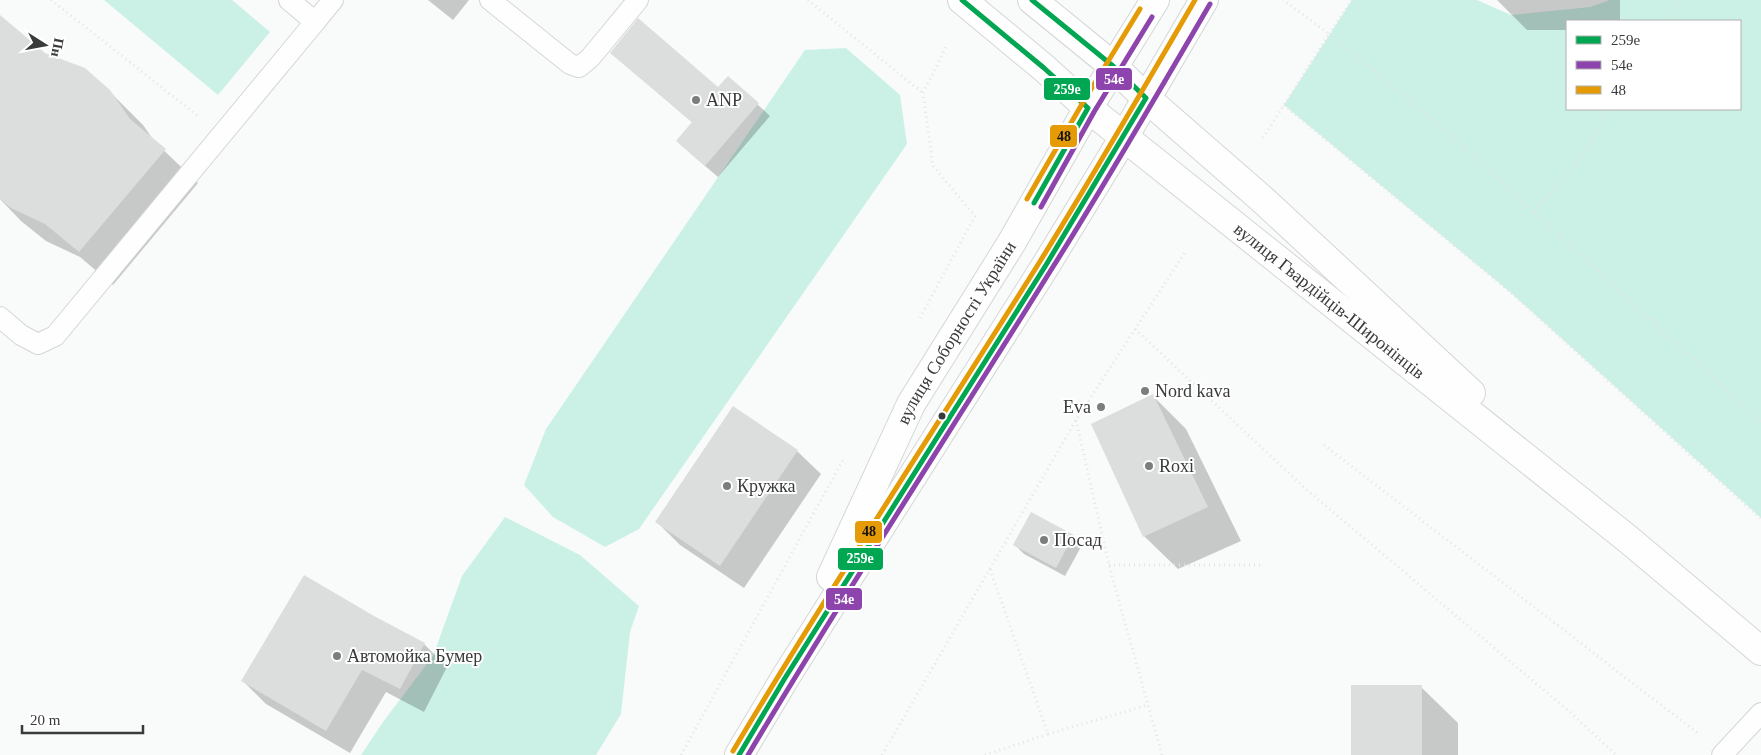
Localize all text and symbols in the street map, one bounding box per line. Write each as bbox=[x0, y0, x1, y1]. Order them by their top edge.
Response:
north arrow bbox=[20, 20, 70, 70]
legend bbox=[1566, 20, 1741, 110]
text: 259е bbox=[1611, 32, 1641, 48]
text: Пн bbox=[48, 37, 66, 58]
text: 54е bbox=[1611, 57, 1633, 73]
line badge: 54е bbox=[1095, 67, 1133, 91]
text: 54е bbox=[1104, 72, 1124, 87]
line badge: 259е bbox=[1043, 77, 1091, 101]
text: 259е bbox=[1053, 82, 1081, 97]
text: 48 bbox=[1611, 82, 1626, 98]
place label: ANP bbox=[706, 90, 742, 110]
marker: ANP bbox=[690, 94, 702, 106]
line badge: 48 bbox=[1049, 124, 1078, 148]
text: 48 bbox=[1057, 129, 1071, 144]
street label: вулиця Гвардійців-Широнінців bbox=[1230, 219, 1429, 383]
street label: вулиця Соборності України bbox=[893, 237, 1020, 427]
place label: Nord kava bbox=[1155, 381, 1230, 401]
marker: Nord kava bbox=[1139, 385, 1151, 397]
place label: Eva bbox=[1063, 397, 1091, 417]
marker: Eva bbox=[1095, 401, 1107, 413]
unlabelled marker bbox=[937, 411, 947, 421]
place label: Roxi bbox=[1159, 456, 1194, 476]
marker: Roxi bbox=[1143, 460, 1155, 472]
place label: Кружка bbox=[737, 476, 795, 496]
marker: Кружка bbox=[721, 480, 733, 492]
line badge: 48 bbox=[854, 520, 883, 544]
text: 48 bbox=[862, 524, 876, 539]
place label: Посад bbox=[1054, 530, 1102, 550]
marker: Посад bbox=[1038, 534, 1050, 546]
line badge: 259е bbox=[837, 547, 884, 571]
text: 259е bbox=[846, 551, 874, 566]
line badge: 54е bbox=[825, 587, 863, 611]
text: 54е bbox=[834, 592, 854, 607]
place label: Автомойка Бумер bbox=[347, 646, 482, 666]
marker: Автомойка Бумер bbox=[331, 650, 343, 662]
scale bar bbox=[22, 702, 144, 734]
text: 20 m bbox=[30, 712, 61, 728]

